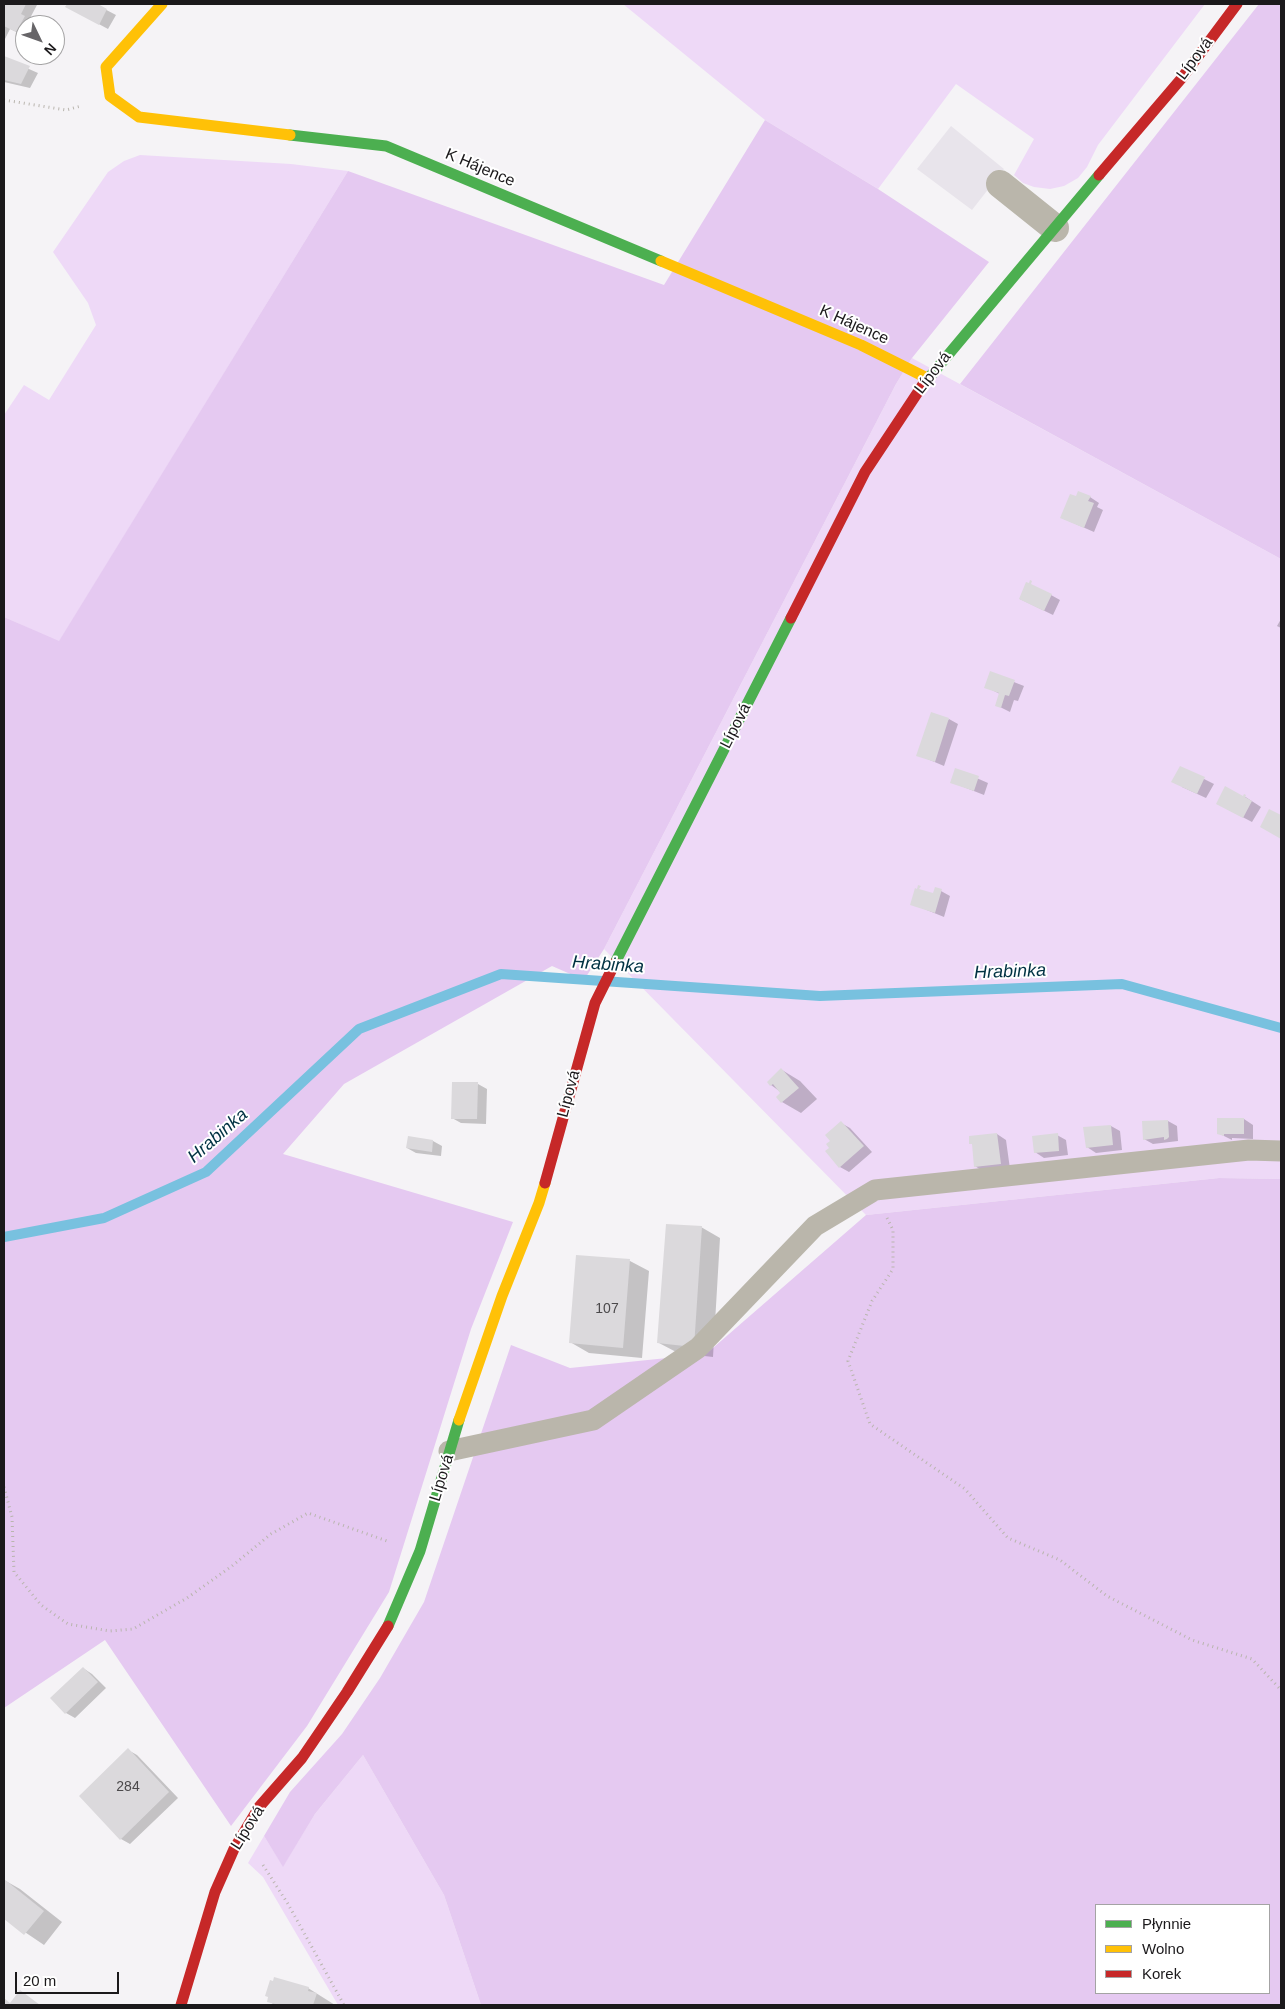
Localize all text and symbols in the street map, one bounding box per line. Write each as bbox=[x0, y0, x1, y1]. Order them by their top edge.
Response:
north arrow bbox=[15, 15, 65, 65]
street label: Lípová bbox=[1173, 34, 1217, 84]
text: N bbox=[41, 40, 60, 58]
street label: K Hájence bbox=[442, 145, 518, 191]
street label: K Hájence bbox=[816, 301, 892, 349]
street label: Lípová bbox=[911, 348, 955, 398]
street label: Lípová bbox=[717, 700, 755, 752]
water label: Hrabinka bbox=[571, 952, 645, 978]
water label: Hrabinka bbox=[974, 960, 1046, 984]
street label: Lípová bbox=[554, 1068, 584, 1120]
water label: Hrabinka bbox=[184, 1104, 252, 1168]
house number: 107 bbox=[595, 1301, 619, 1317]
street label: Lípová bbox=[426, 1452, 458, 1504]
house number: 284 bbox=[116, 1779, 140, 1795]
street label: Lípová bbox=[227, 1803, 269, 1853]
legend bbox=[1095, 1904, 1270, 1994]
text: Płynnie bbox=[1142, 1915, 1191, 1932]
text: Wolno bbox=[1142, 1940, 1184, 1957]
scale bar bbox=[18, 1962, 121, 1994]
text: Korek bbox=[1142, 1965, 1181, 1982]
text: 20 m bbox=[23, 1972, 56, 1989]

